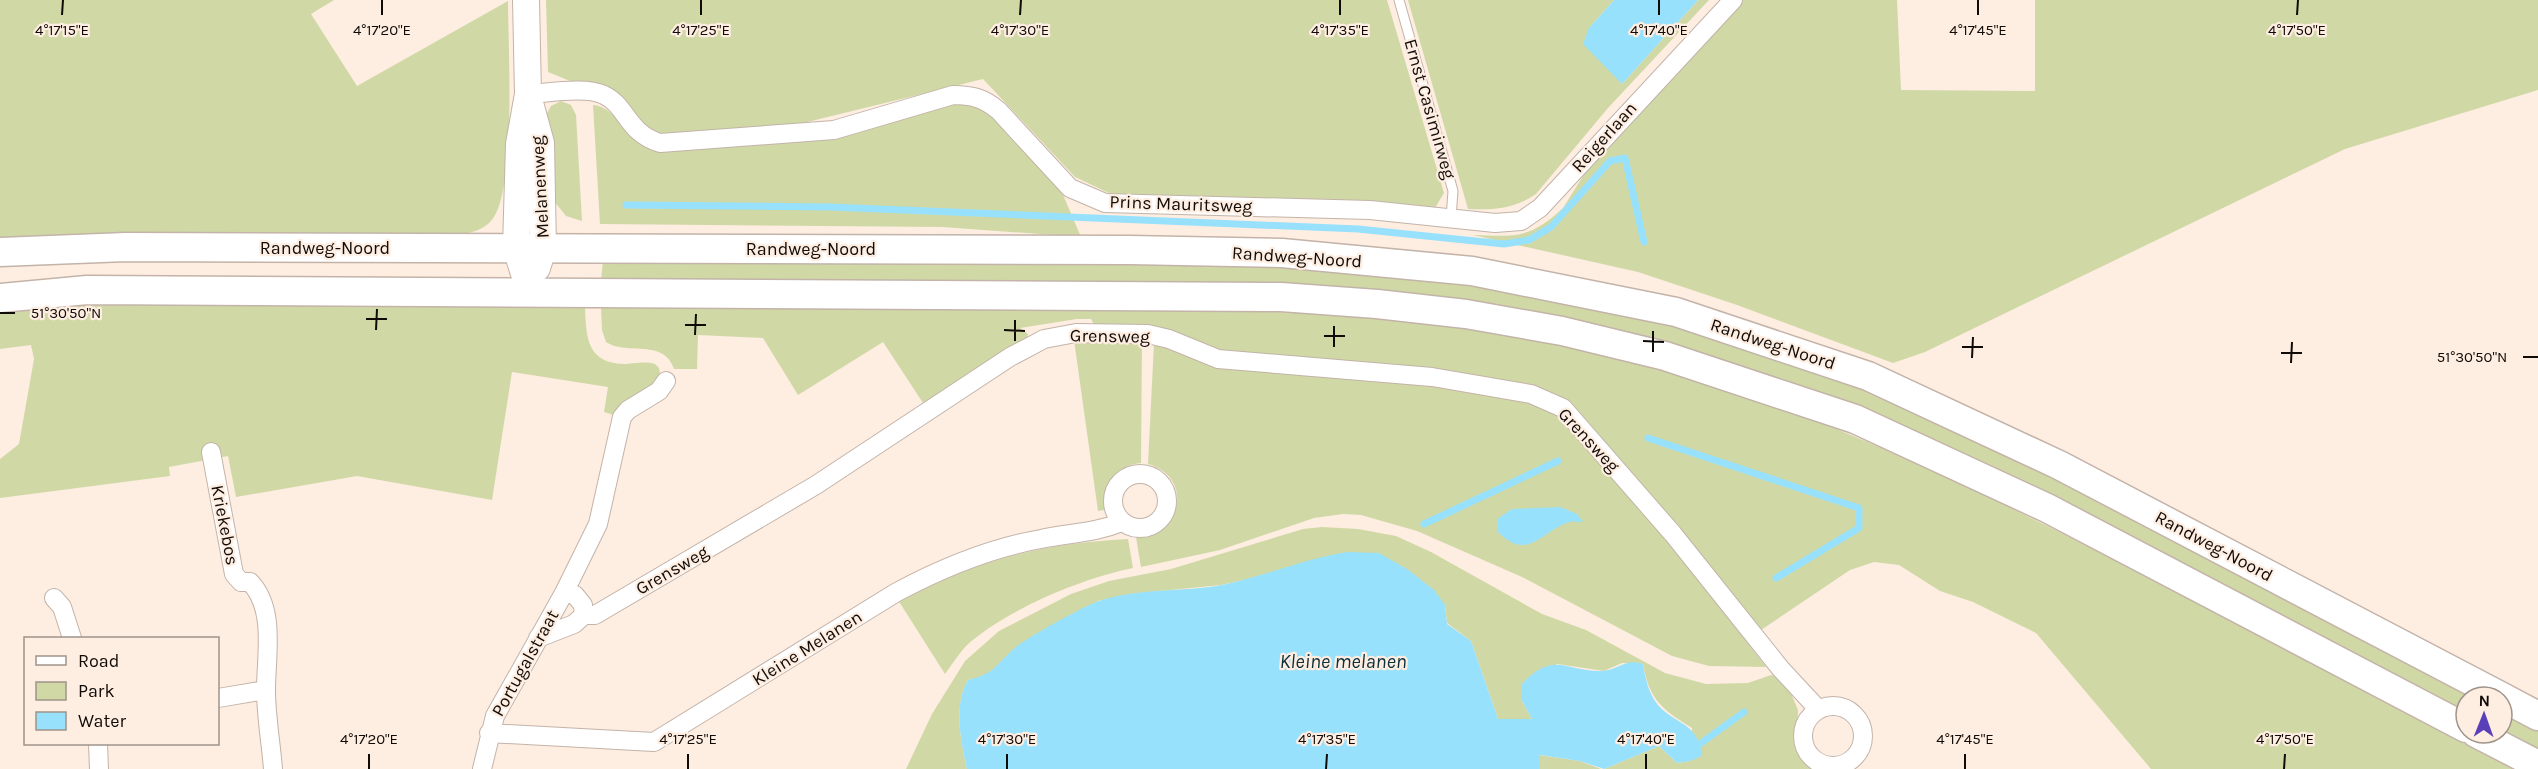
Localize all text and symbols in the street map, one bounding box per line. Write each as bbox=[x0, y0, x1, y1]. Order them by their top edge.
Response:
text: 4°17'15"E bbox=[35, 21, 89, 39]
text: 4°17'20"E bbox=[353, 21, 411, 39]
text: 4°17'25"E bbox=[672, 21, 730, 39]
text: 4°17'30"E bbox=[991, 21, 1049, 39]
text: 4°17'35"E bbox=[1311, 21, 1369, 39]
text: 4°17'40"E bbox=[1630, 21, 1688, 39]
text: 4°17'45"E bbox=[1949, 21, 2007, 39]
text: 4°17'50"E bbox=[2268, 21, 2326, 39]
street label: Ernst Casimirweg bbox=[1399, 36, 1461, 182]
street label: Reigerlaan bbox=[1567, 97, 1641, 177]
street label: Melanenweg bbox=[526, 135, 554, 239]
street label: Prins Mauritsweg bbox=[1109, 191, 1253, 217]
street label: Randweg-Noord bbox=[260, 237, 390, 259]
street label: Randweg-Noord bbox=[746, 238, 876, 260]
street label: Randweg-Noord bbox=[1231, 241, 1363, 273]
text: 51°30'50"N bbox=[31, 304, 101, 322]
street label: Randweg-Noord bbox=[1708, 313, 1838, 375]
street label: Grensweg bbox=[1070, 324, 1150, 348]
text: 51°30'50"N bbox=[2437, 348, 2507, 366]
street label: Grensweg bbox=[1554, 403, 1624, 477]
street label: Kriekebos bbox=[206, 483, 244, 567]
street label: Randweg-Noord bbox=[2151, 506, 2277, 586]
street label: Grensweg bbox=[632, 540, 712, 600]
street label: Kleine Melanen bbox=[748, 605, 866, 691]
street label: Portugalstraat bbox=[487, 606, 563, 720]
legend bbox=[24, 637, 219, 745]
text: Road bbox=[78, 650, 119, 672]
water label: Kleine melanen bbox=[1279, 650, 1407, 673]
text: Park bbox=[78, 680, 115, 702]
north arrow bbox=[2454, 685, 2514, 745]
text: N bbox=[2478, 691, 2490, 710]
text: Water bbox=[78, 710, 126, 732]
text: 4°17'20"E bbox=[340, 730, 398, 748]
text: 4°17'25"E bbox=[659, 730, 717, 748]
text: 4°17'30"E bbox=[978, 730, 1036, 748]
text: 4°17'35"E bbox=[1298, 730, 1356, 748]
text: 4°17'40"E bbox=[1617, 730, 1675, 748]
text: 4°17'45"E bbox=[1936, 730, 1994, 748]
text: 4°17'50"E bbox=[2256, 730, 2314, 748]

